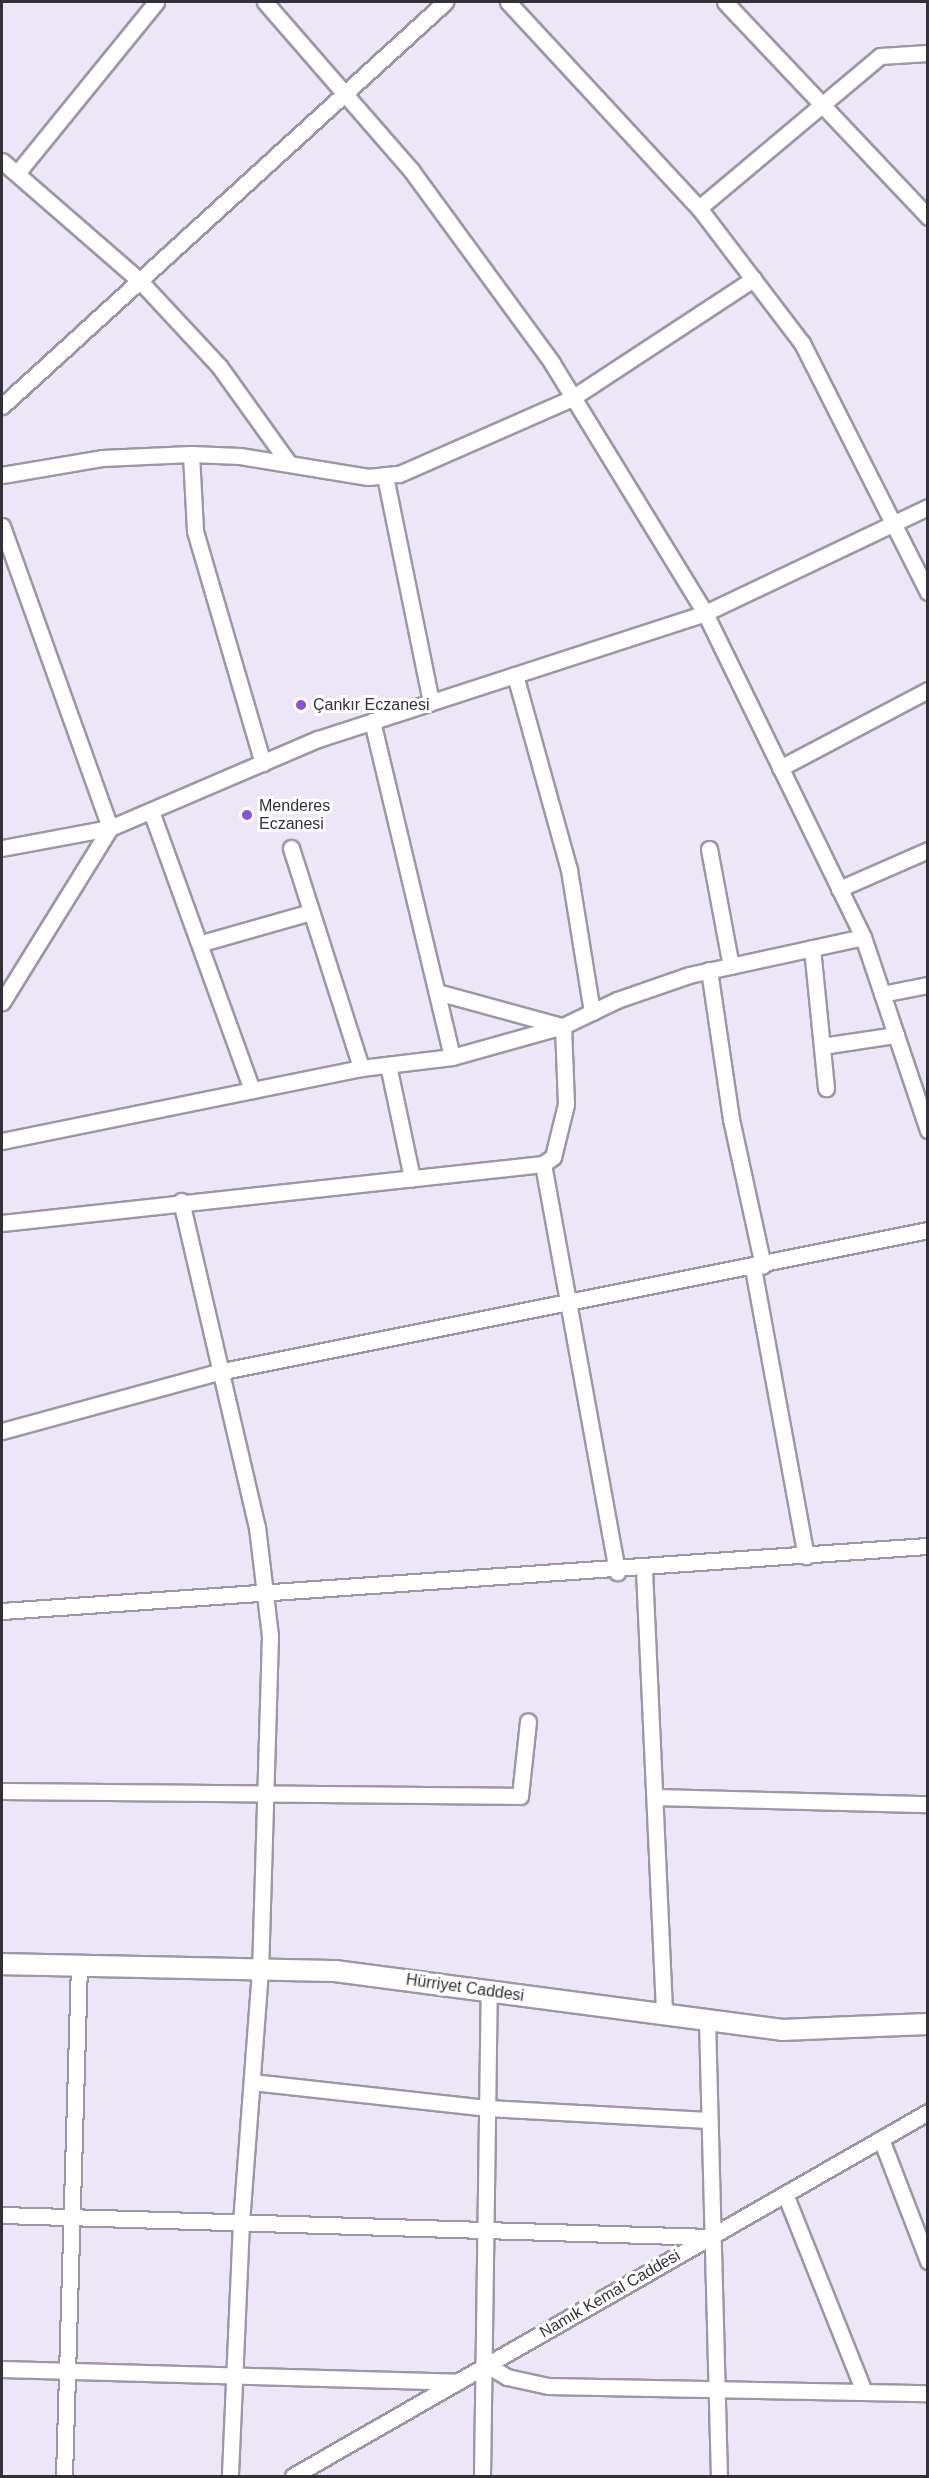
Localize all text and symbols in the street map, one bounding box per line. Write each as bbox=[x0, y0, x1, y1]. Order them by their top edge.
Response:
place label: Çankır Eczanesi bbox=[313, 695, 429, 715]
marker: Çankır Eczanesi bbox=[294, 698, 308, 712]
place label: Menderes Eczanesi bbox=[259, 796, 330, 834]
marker: Menderes Eczanesi bbox=[240, 808, 254, 822]
street label: Hürriyet Caddesi bbox=[405, 1970, 525, 2006]
street label: Namık Kemal Caddesi bbox=[536, 2246, 684, 2342]

